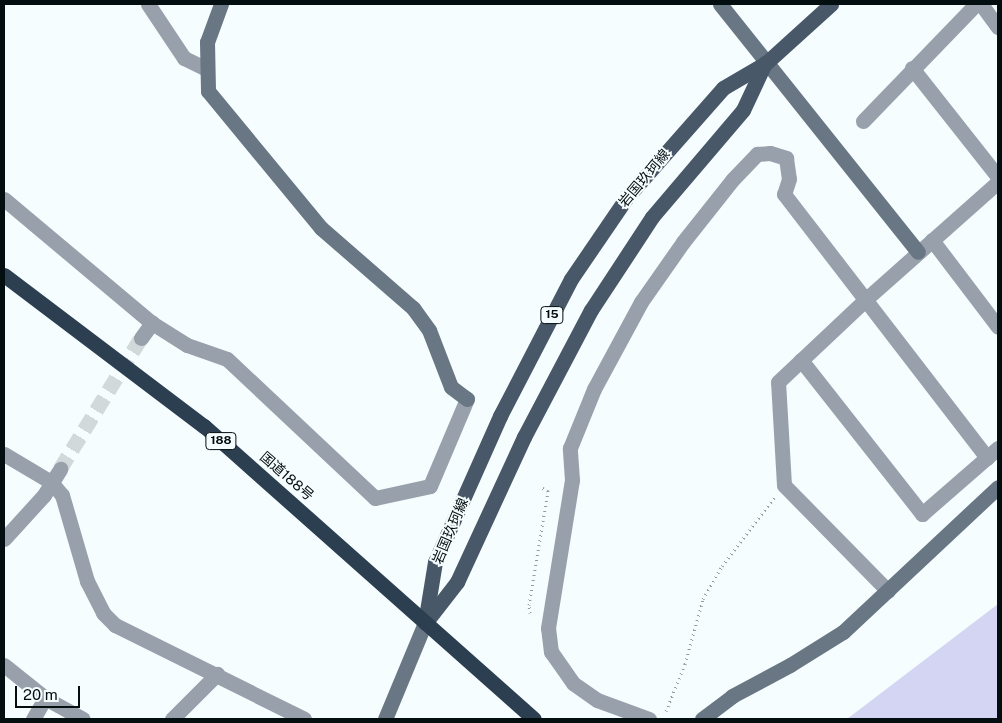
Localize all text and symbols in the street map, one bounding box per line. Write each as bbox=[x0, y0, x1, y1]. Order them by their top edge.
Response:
street label: 岩国玖珂線 bbox=[615, 146, 673, 210]
road number: 15 bbox=[540, 306, 564, 324]
road number: 188 bbox=[205, 432, 237, 451]
street label: 国道188号 bbox=[257, 448, 317, 504]
street label: 岩国玖珂線 bbox=[429, 496, 471, 566]
scale bar bbox=[18, 676, 82, 708]
text: 20 m bbox=[23, 686, 58, 703]

